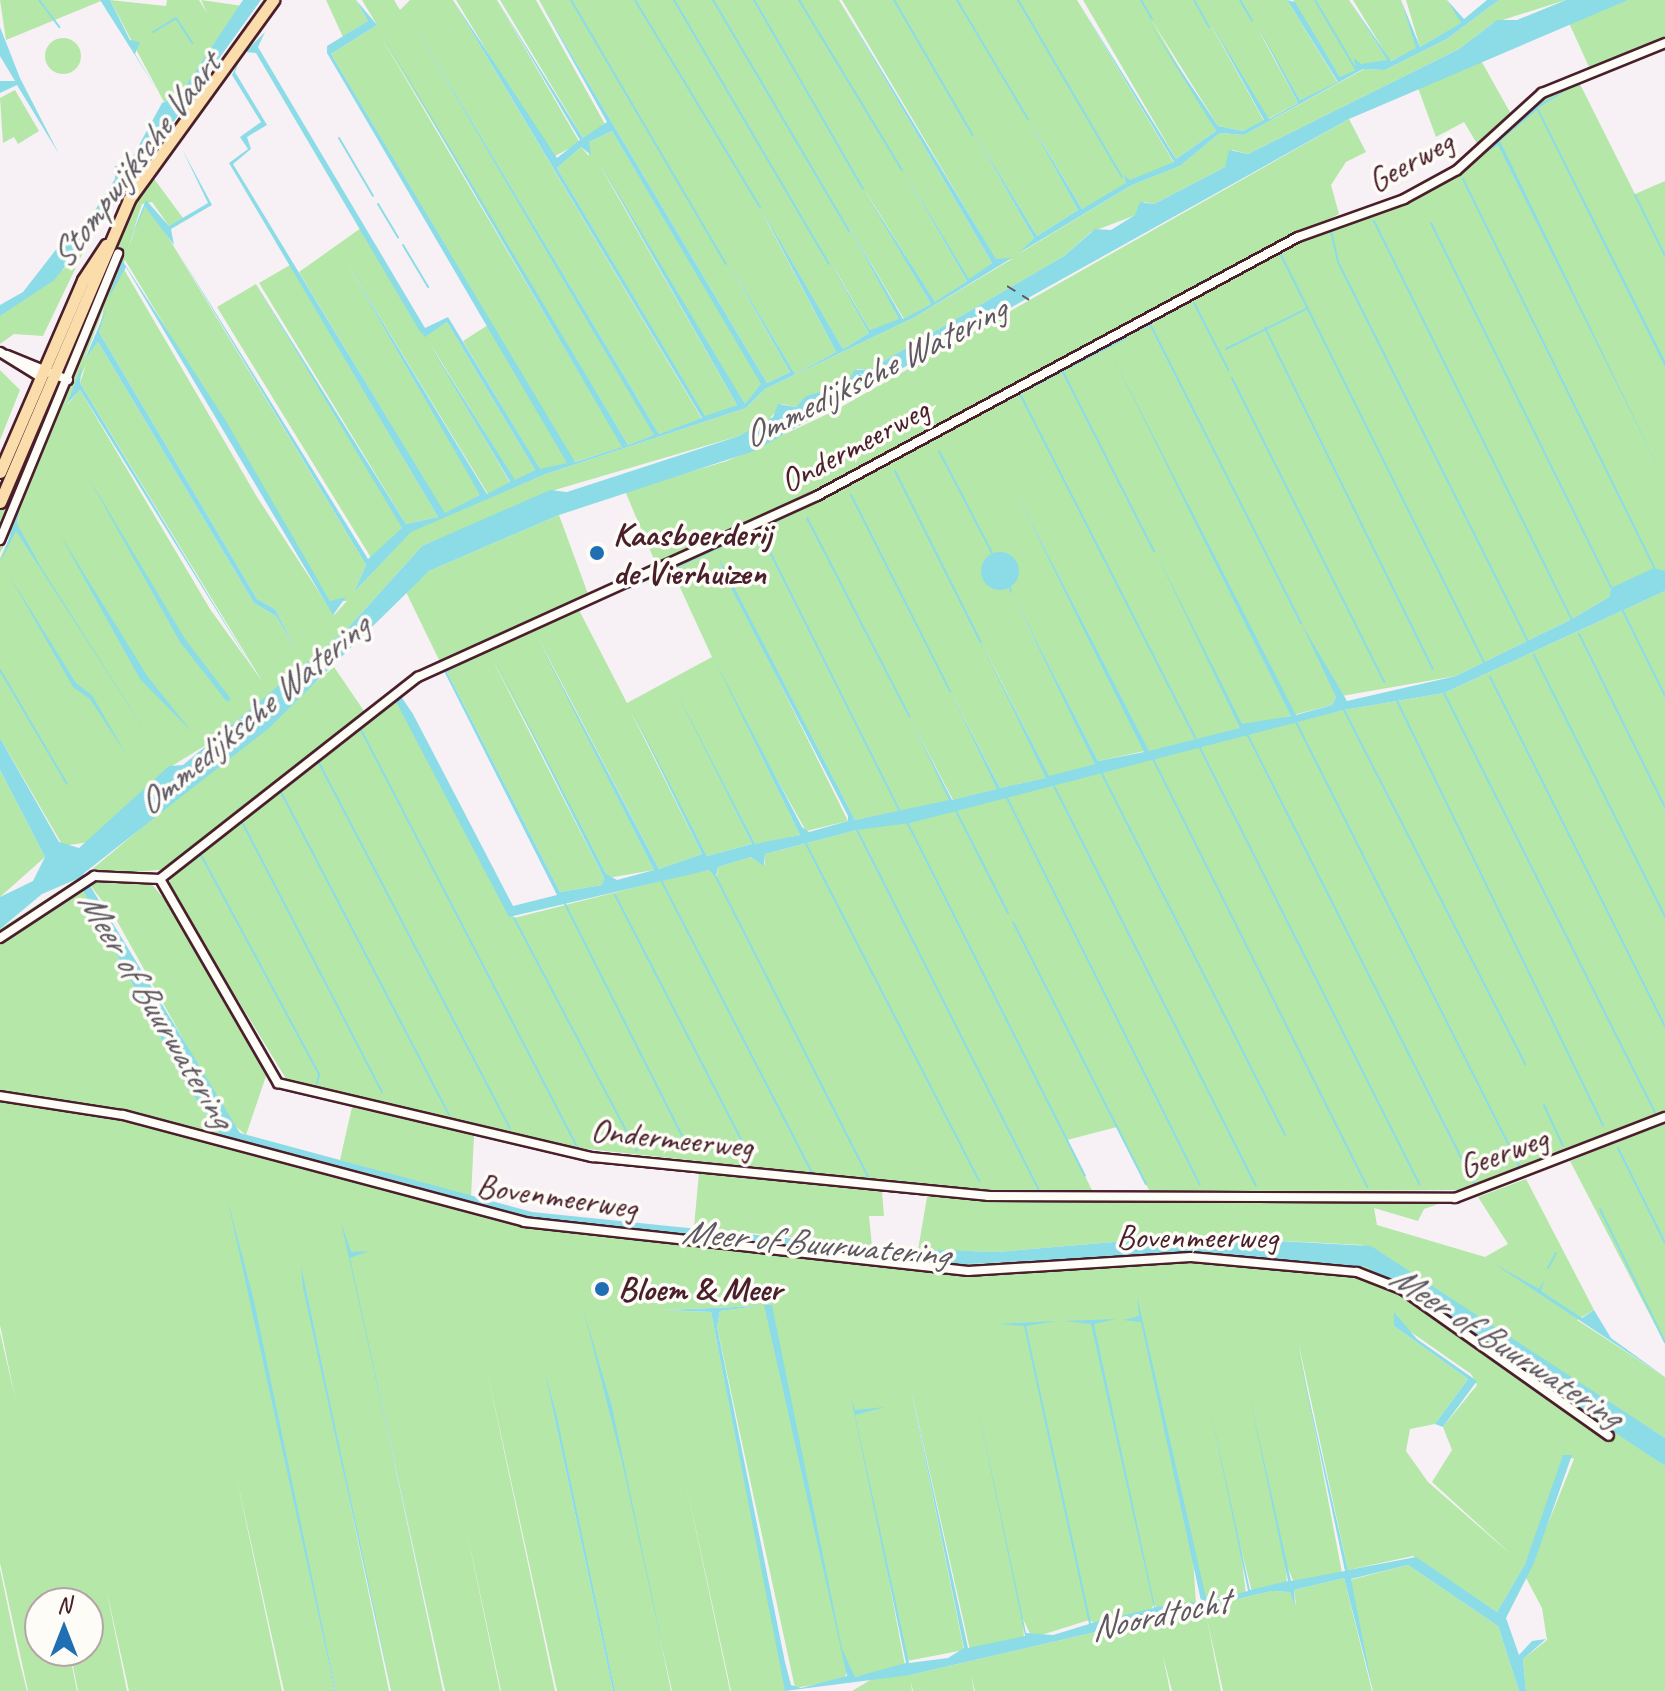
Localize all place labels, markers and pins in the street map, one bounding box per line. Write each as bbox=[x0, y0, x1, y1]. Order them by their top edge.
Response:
place label: Kaasboerderij de Vierhuizen bbox=[613, 513, 772, 592]
marker: Kaasboerderij de Vierhuizen bbox=[588, 544, 606, 562]
place label: Bloem & Meer bbox=[618, 1269, 782, 1309]
marker: Bloem & Meer bbox=[593, 1280, 611, 1298]

